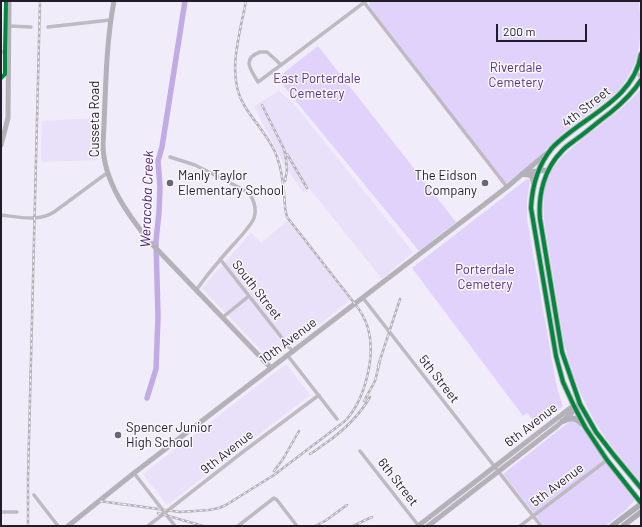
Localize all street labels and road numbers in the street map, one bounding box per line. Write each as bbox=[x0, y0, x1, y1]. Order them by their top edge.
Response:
street label: Cusseta Road bbox=[87, 81, 103, 157]
street label: 4th Street bbox=[559, 83, 613, 131]
street label: South Street bbox=[229, 257, 285, 323]
street label: 10th Avenue bbox=[256, 314, 320, 368]
street label: 5th Street bbox=[415, 352, 463, 406]
street label: 6th Avenue bbox=[502, 400, 560, 450]
street label: 9th Avenue bbox=[198, 427, 256, 477]
street label: 6th Street bbox=[374, 455, 422, 509]
street label: 5th Avenue bbox=[527, 460, 587, 510]

